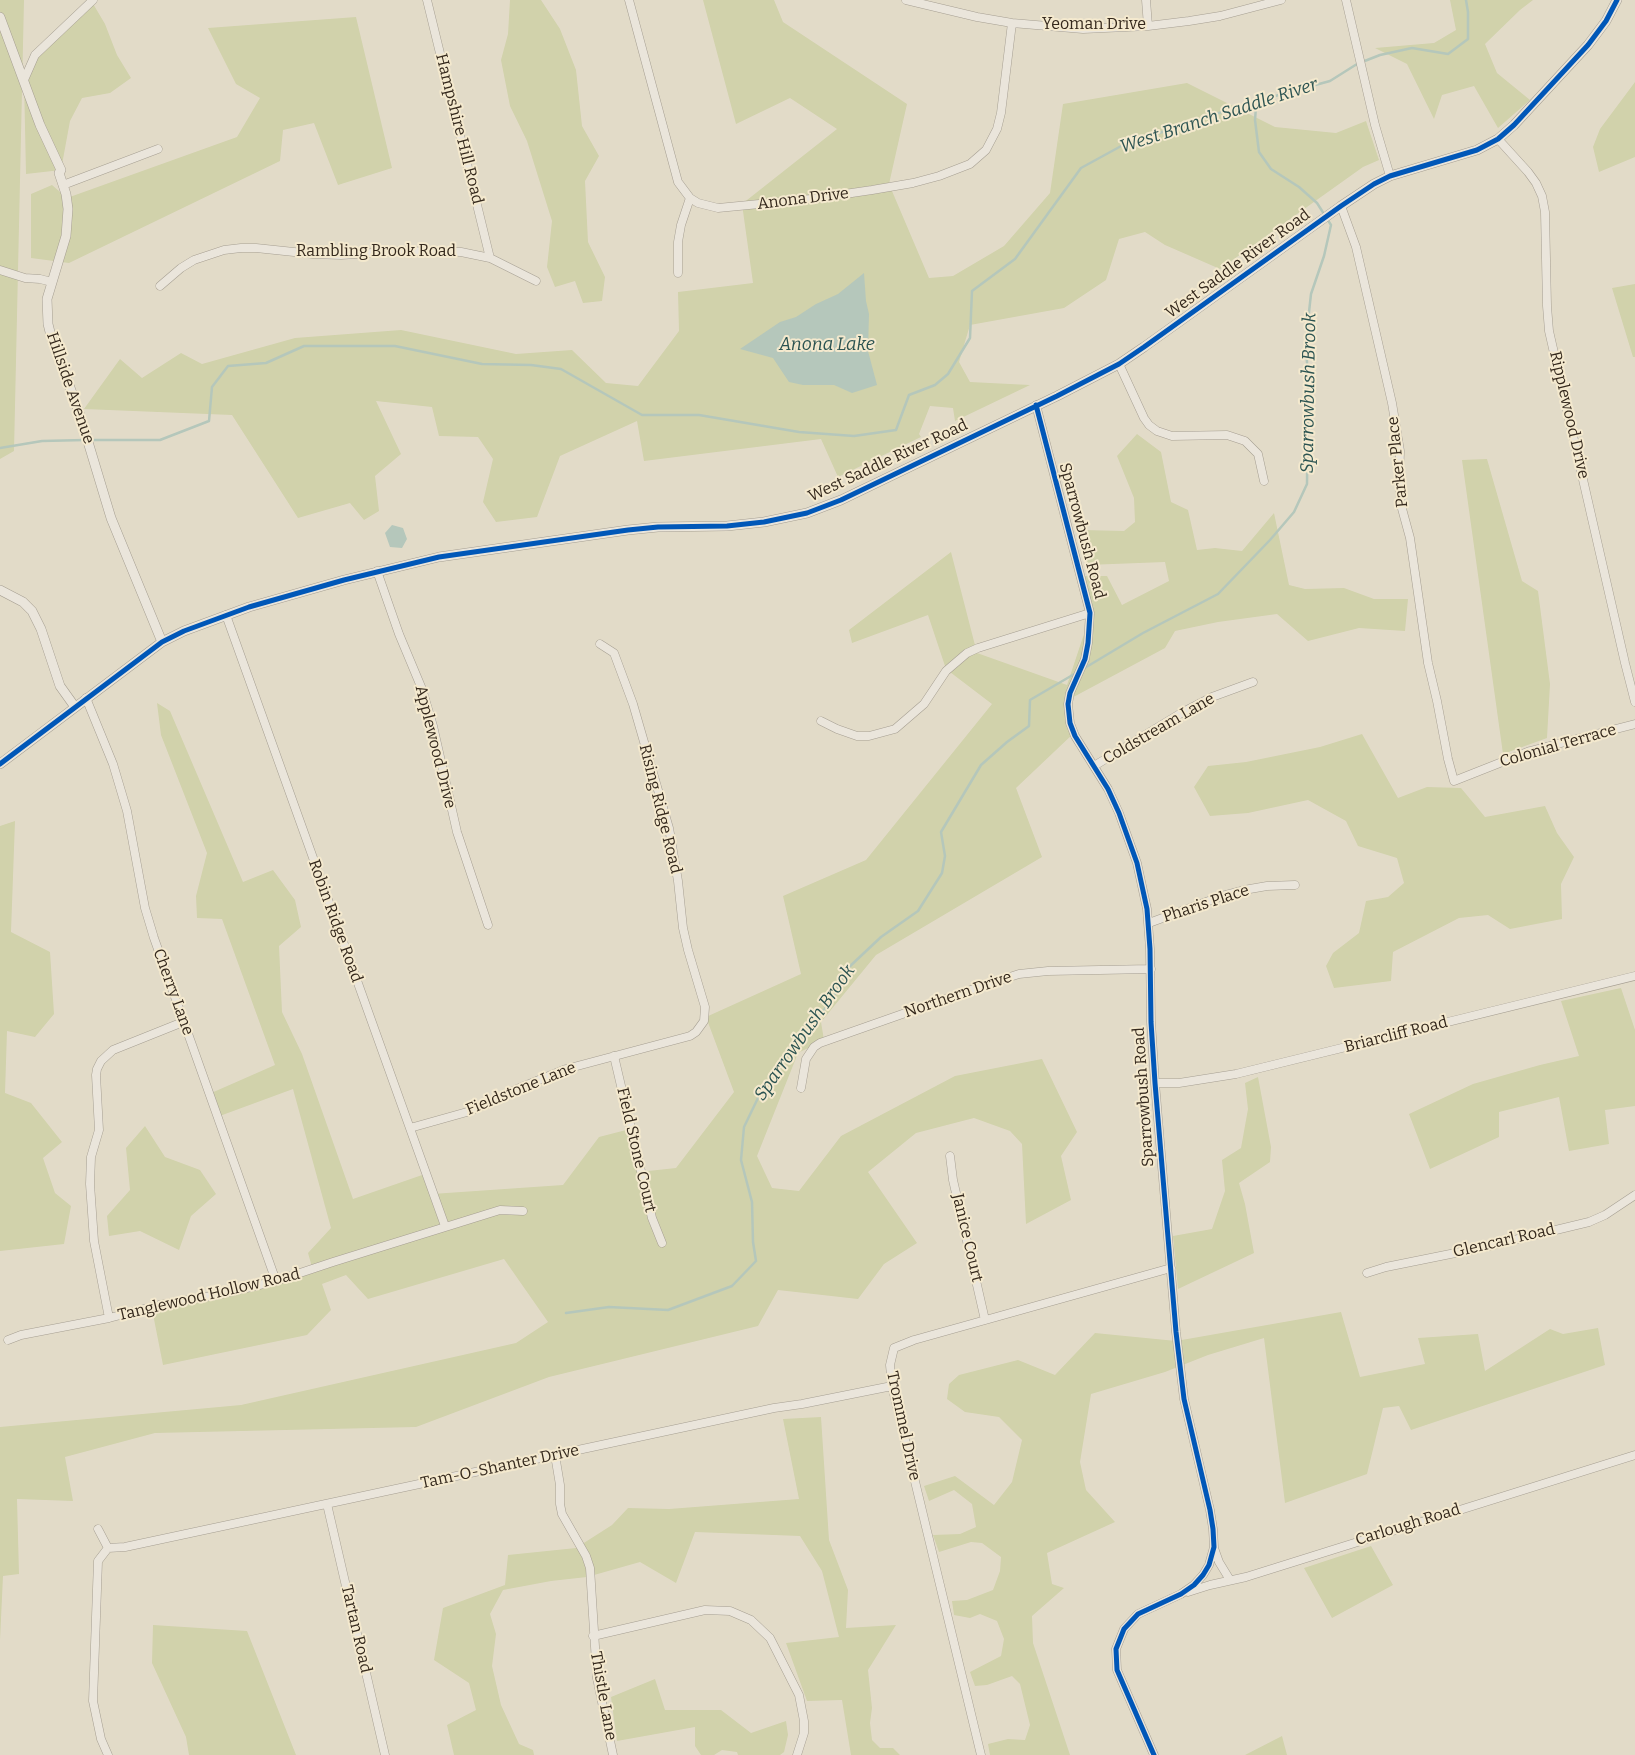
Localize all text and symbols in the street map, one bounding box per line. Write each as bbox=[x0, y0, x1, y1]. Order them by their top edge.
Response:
street label: Yeoman Drive bbox=[1042, 15, 1146, 35]
street label: Hampshire Hill Road bbox=[431, 52, 487, 206]
water label: West Branch Saddle River bbox=[1117, 74, 1321, 158]
street label: Anona Drive bbox=[756, 184, 850, 214]
street label: West Saddle River Road bbox=[1162, 205, 1314, 323]
street label: Rambling Brook Road bbox=[296, 242, 456, 262]
water label: Sparrowbush Brook bbox=[1297, 312, 1321, 474]
street label: Hillside Avenue bbox=[42, 330, 98, 446]
water label: Anona Lake bbox=[779, 334, 875, 356]
street label: Ripplewood Drive bbox=[1545, 349, 1593, 481]
street label: West Saddle River Road bbox=[805, 416, 971, 506]
street label: Parker Place bbox=[1384, 416, 1412, 508]
street label: Sparrowbush Road bbox=[1055, 461, 1109, 601]
street label: Applewood Drive bbox=[410, 683, 460, 811]
street label: Coldstream Lane bbox=[1100, 689, 1218, 769]
street label: Colonial Terrace bbox=[1498, 720, 1618, 772]
street label: Rising Ridge Road bbox=[635, 742, 685, 876]
street label: Robin Ridge Road bbox=[304, 857, 366, 985]
street label: Pharis Place bbox=[1160, 881, 1252, 927]
street label: Cherry Lane bbox=[148, 946, 198, 1038]
water label: Sparrowbush Brook bbox=[750, 961, 860, 1105]
street label: Northern Drive bbox=[902, 968, 1014, 1022]
street label: Briarcliff Road bbox=[1342, 1013, 1450, 1057]
street label: Sparrowbush Road bbox=[1130, 1026, 1158, 1168]
street label: Fieldstone Lane bbox=[463, 1058, 579, 1120]
street label: Field Stone Court bbox=[612, 1086, 660, 1214]
street label: Janice Court bbox=[947, 1192, 987, 1284]
street label: Glencarl Road bbox=[1451, 1220, 1557, 1262]
street label: Tanglewood Hollow Road bbox=[116, 1265, 302, 1325]
street label: Trommel Drive bbox=[882, 1370, 924, 1482]
street label: Tam-O-Shanter Drive bbox=[419, 1441, 581, 1493]
street label: Carlough Road bbox=[1353, 1500, 1463, 1550]
street label: Tartan Road bbox=[337, 1583, 375, 1675]
street label: Thistle Lane bbox=[586, 1650, 620, 1742]

